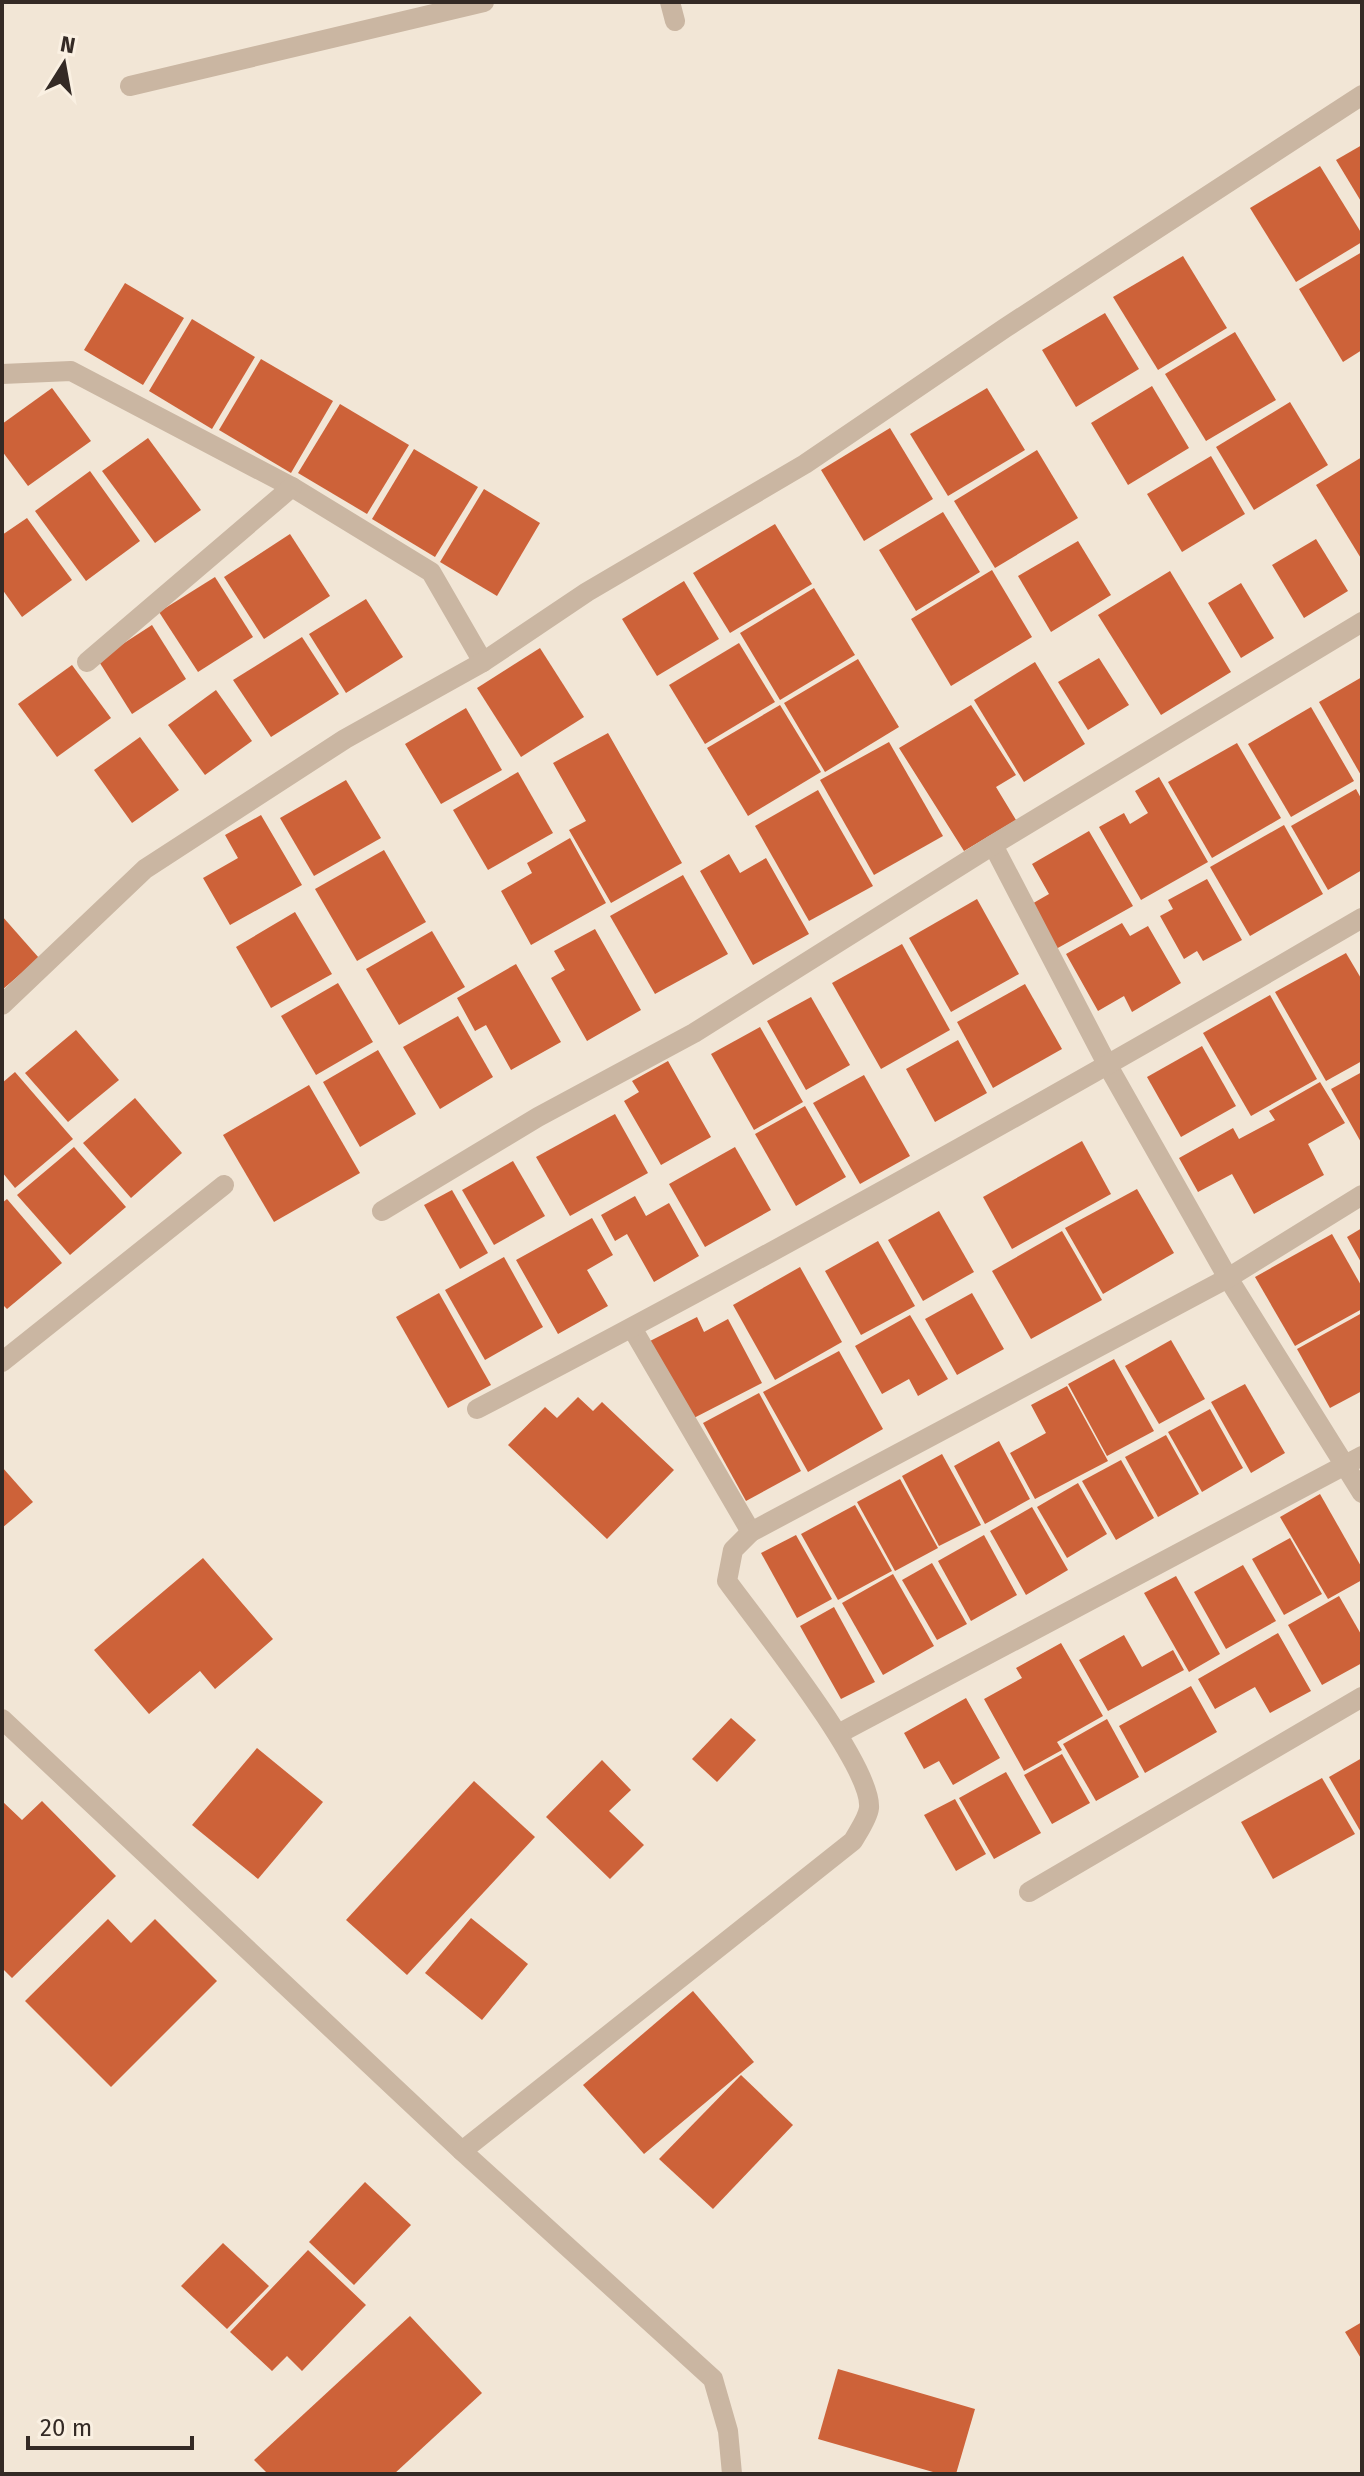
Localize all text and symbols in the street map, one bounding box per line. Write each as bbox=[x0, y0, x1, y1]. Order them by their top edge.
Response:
north arrow bbox=[24, 24, 104, 104]
text: N bbox=[58, 30, 77, 60]
scale bar bbox=[28, 2400, 192, 2450]
text: 20 m bbox=[40, 2414, 92, 2442]

